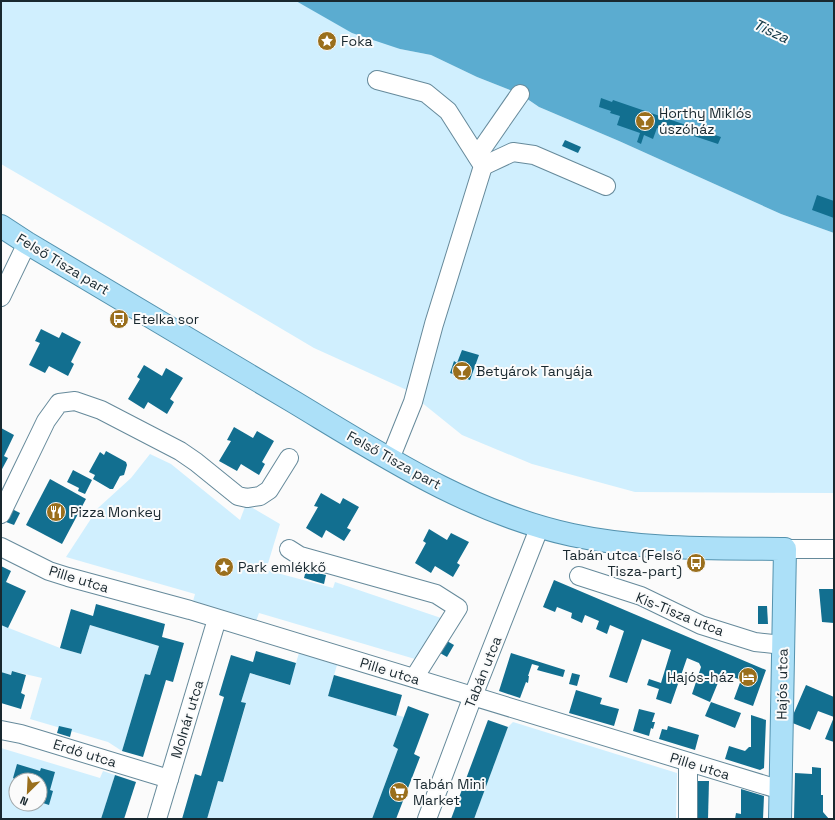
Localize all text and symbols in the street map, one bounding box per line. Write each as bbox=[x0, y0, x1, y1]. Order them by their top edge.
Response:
water label: Tisza bbox=[751, 14, 792, 47]
place icon: Foka bbox=[316, 30, 338, 52]
place label: Foka bbox=[341, 32, 373, 50]
place label: Horthy Miklós úszóház bbox=[659, 104, 752, 138]
bar icon: Horthy Miklós úszóház bbox=[634, 110, 656, 132]
street label: Felső Tisza part bbox=[13, 229, 113, 299]
bus stop icon: Etelka sor bbox=[108, 308, 130, 330]
place label: Etelka sor bbox=[133, 310, 199, 328]
bar icon: Betyárok Tanyája bbox=[451, 360, 473, 382]
place label: Betyárok Tanyája bbox=[476, 362, 592, 380]
street label: Felső Tisza part bbox=[344, 427, 444, 493]
restaurant icon: Pizza Monkey bbox=[45, 501, 67, 523]
place label: Pizza Monkey bbox=[70, 503, 161, 521]
place label: Tabán utca (Felső Tisza-part) bbox=[562, 546, 682, 580]
bus stop icon: Tabán utca (Felső Tisza-part) bbox=[685, 552, 707, 574]
place icon: Park emlékkő bbox=[213, 556, 235, 578]
place label: Park emlékkő bbox=[238, 558, 326, 576]
street label: Pille utca bbox=[47, 561, 111, 597]
street label: Kis-Tisza utca bbox=[633, 588, 727, 640]
street label: Tabán utca bbox=[461, 634, 505, 710]
street label: Hajós utca bbox=[772, 648, 792, 720]
street label: Pille utca bbox=[358, 653, 422, 689]
hotel icon: Hajós-ház bbox=[737, 666, 759, 688]
place label: Hajós-ház bbox=[667, 668, 734, 686]
street label: Molnár utca bbox=[167, 678, 207, 760]
street label: Erdő utca bbox=[51, 735, 119, 771]
street label: Pille utca bbox=[668, 748, 732, 784]
north arrow bbox=[8, 772, 48, 812]
place label: Tabán Mini Market bbox=[413, 775, 485, 809]
supermarket icon: Tabán Mini Market bbox=[388, 781, 410, 803]
text: N bbox=[18, 793, 30, 809]

